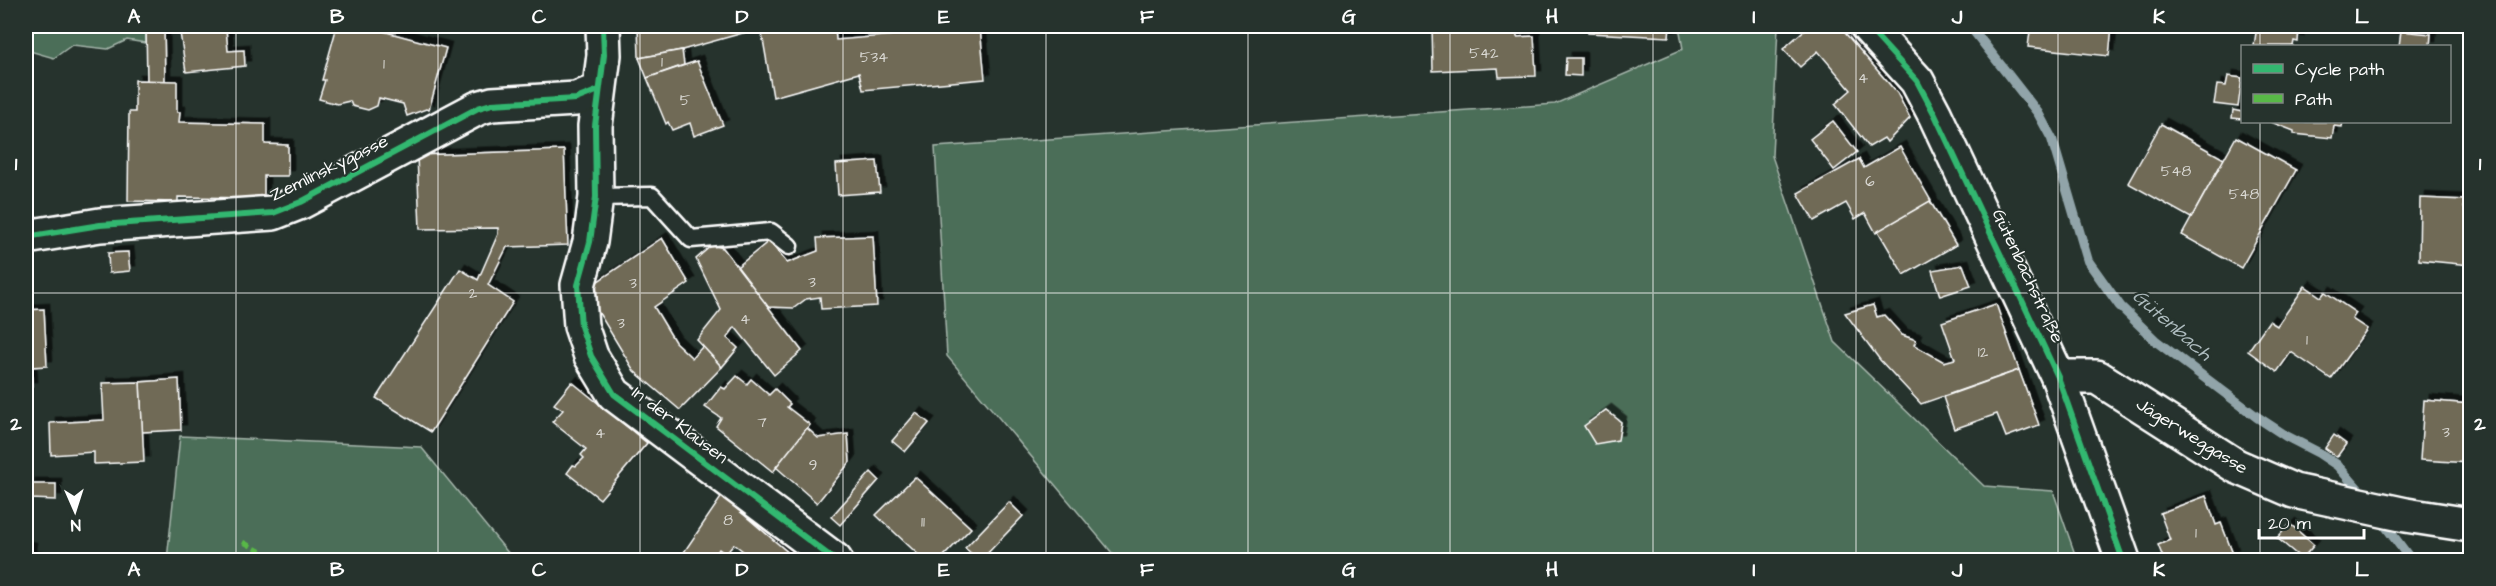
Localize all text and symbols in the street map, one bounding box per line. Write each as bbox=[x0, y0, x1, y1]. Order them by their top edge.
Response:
text: A bbox=[128, 3, 141, 31]
text: B bbox=[330, 3, 345, 31]
text: C bbox=[532, 3, 547, 31]
text: D bbox=[736, 3, 749, 31]
text: E bbox=[938, 3, 950, 31]
text: F bbox=[1140, 3, 1155, 31]
text: G bbox=[1342, 3, 1356, 31]
text: H bbox=[1546, 3, 1558, 31]
text: I bbox=[1752, 3, 1756, 31]
text: J bbox=[1951, 3, 1963, 31]
text: K bbox=[2153, 3, 2166, 31]
text: L bbox=[2355, 3, 2369, 31]
house number: 542 bbox=[1469, 43, 1499, 64]
legend bbox=[2241, 45, 2451, 123]
house number: 534 bbox=[860, 47, 888, 68]
house number: 1 bbox=[661, 52, 663, 73]
house number: 1 bbox=[383, 54, 385, 75]
text: Cycle path bbox=[2295, 57, 2384, 83]
house number: 4 bbox=[1858, 68, 1868, 89]
text: Path bbox=[2295, 87, 2332, 112]
house number: 5 bbox=[680, 90, 691, 111]
street label: Zemlinskygasse bbox=[266, 128, 393, 208]
text: 1 bbox=[15, 150, 18, 178]
text: 1 bbox=[2479, 150, 2482, 178]
house number: 548 bbox=[2161, 161, 2192, 182]
house number: 6 bbox=[1865, 171, 1875, 192]
house number: 548 bbox=[2229, 184, 2260, 205]
street label: Gütenbachstraße bbox=[1986, 205, 2070, 347]
house number: 3 bbox=[808, 272, 816, 293]
house number: 3 bbox=[629, 273, 637, 294]
house number: 2 bbox=[469, 283, 478, 304]
water label: Gütenbach bbox=[2126, 283, 2219, 368]
house number: 4 bbox=[740, 309, 750, 330]
house number: 3 bbox=[617, 313, 625, 334]
house number: 1 bbox=[2306, 330, 2308, 351]
house number: 12 bbox=[1978, 342, 1989, 363]
street label: In der Klausen bbox=[627, 380, 733, 470]
street label: Jägerweggasse bbox=[2131, 392, 2253, 481]
text: 2 bbox=[9, 410, 22, 438]
text: 2 bbox=[2473, 410, 2486, 438]
house number: 7 bbox=[757, 412, 767, 433]
house number: 3 bbox=[2442, 422, 2450, 443]
house number: 4 bbox=[595, 423, 605, 444]
house number: 9 bbox=[809, 455, 817, 476]
north arrow bbox=[45, 481, 105, 541]
scale bar bbox=[2259, 502, 2364, 540]
house number: 8 bbox=[723, 510, 733, 531]
text: 20 m bbox=[2268, 511, 2311, 536]
house number: 11 bbox=[921, 512, 925, 533]
text: N bbox=[70, 514, 81, 536]
house number: 1 bbox=[2195, 523, 2197, 544]
text: A bbox=[128, 556, 141, 584]
text: B bbox=[330, 556, 345, 584]
text: C bbox=[532, 556, 547, 584]
text: D bbox=[736, 556, 749, 584]
text: E bbox=[938, 556, 950, 584]
text: F bbox=[1140, 556, 1155, 584]
text: G bbox=[1342, 556, 1356, 584]
text: H bbox=[1546, 556, 1558, 584]
text: I bbox=[1752, 556, 1756, 584]
text: J bbox=[1951, 556, 1963, 584]
text: K bbox=[2153, 556, 2166, 584]
text: L bbox=[2355, 556, 2369, 584]

